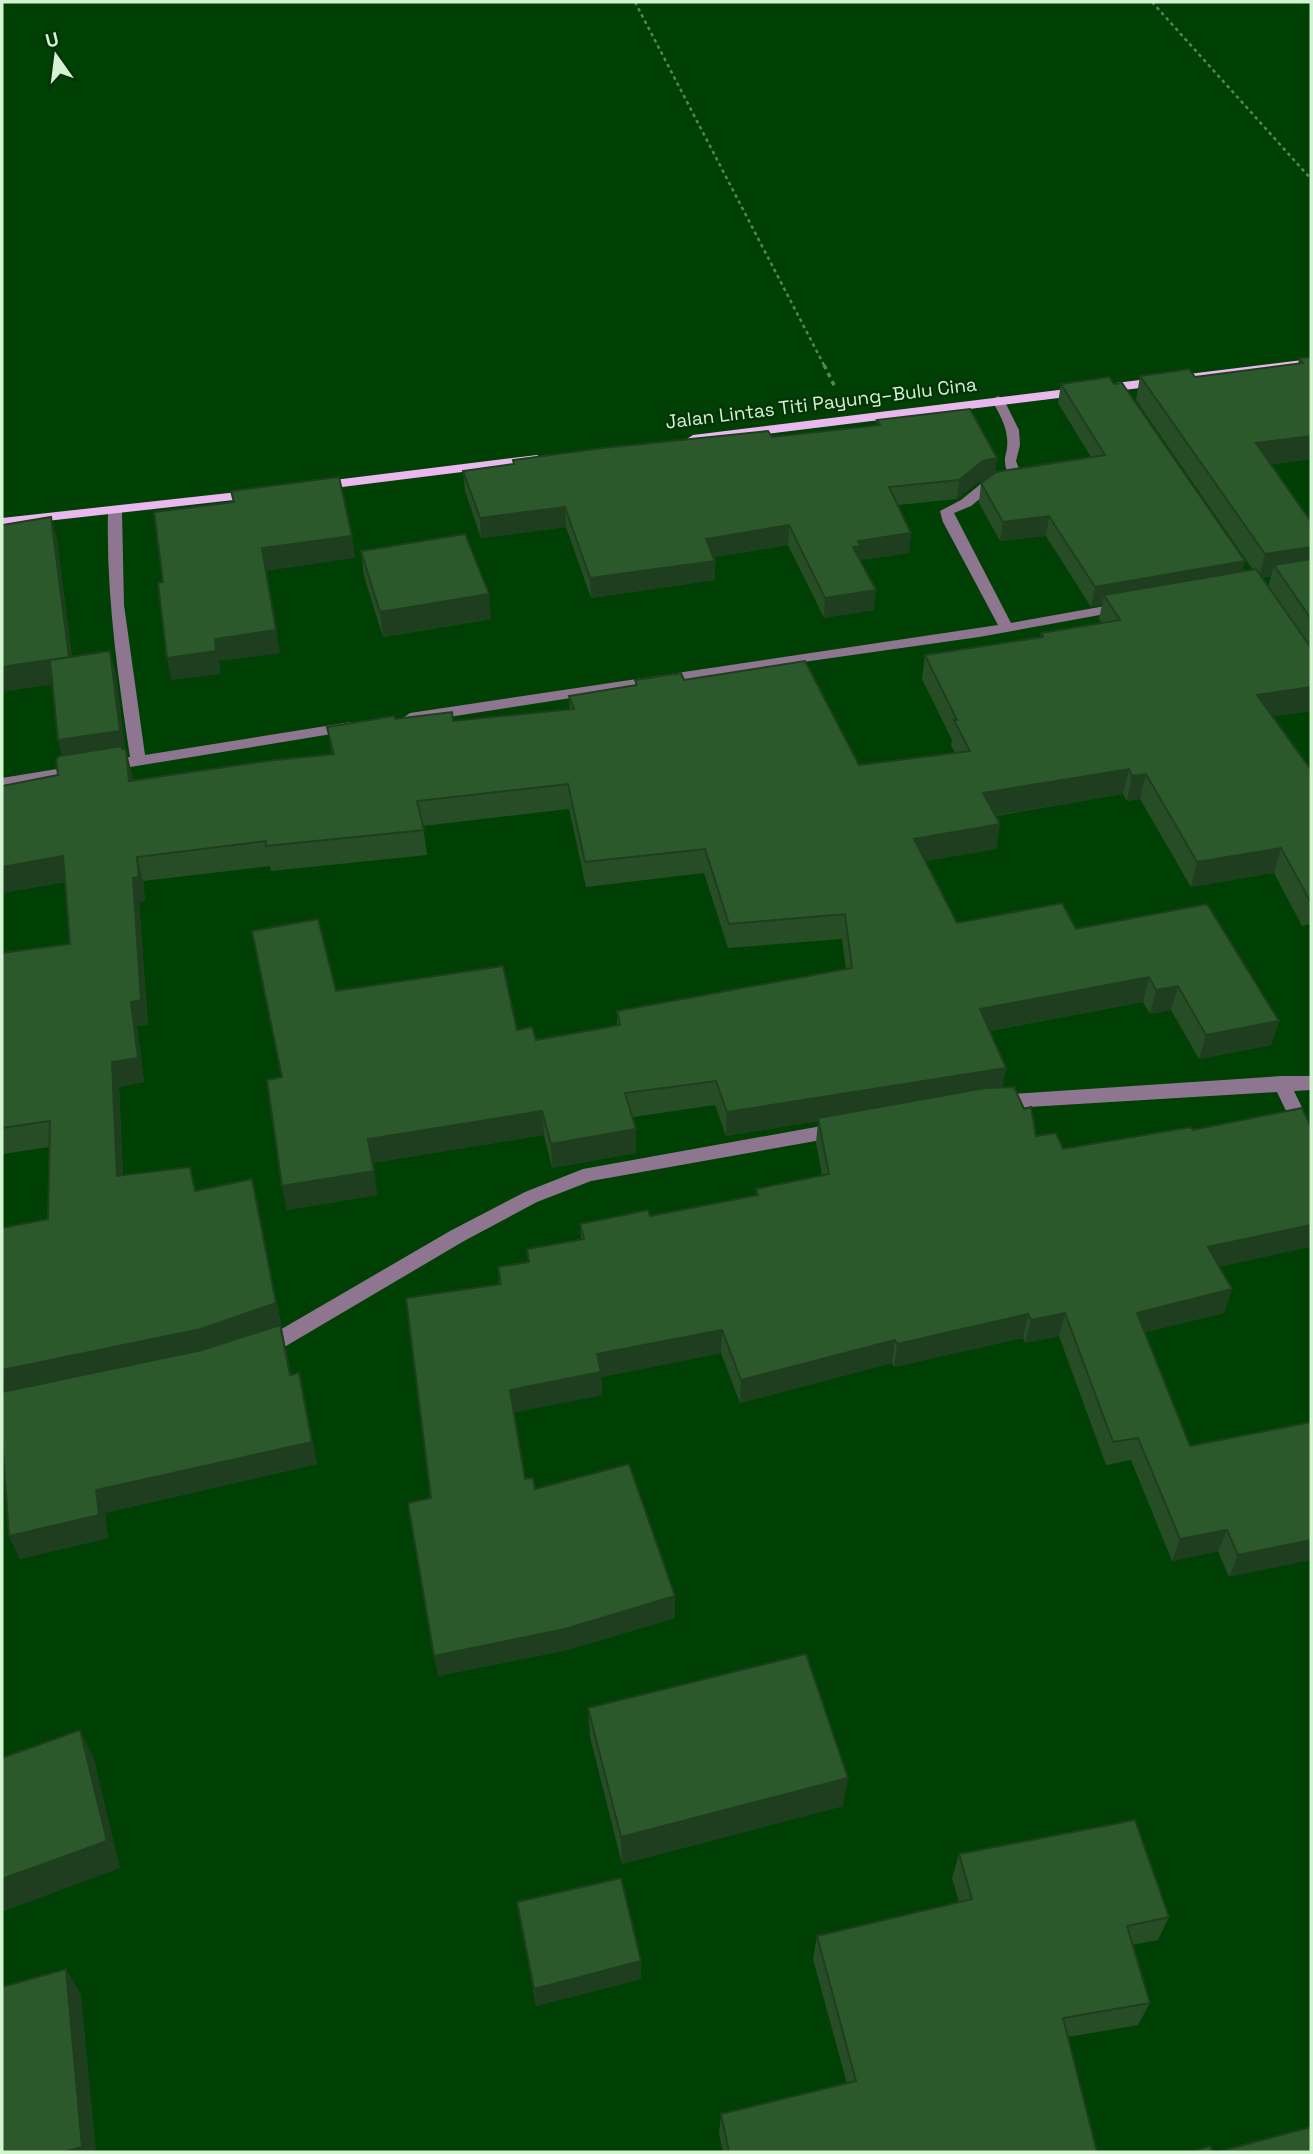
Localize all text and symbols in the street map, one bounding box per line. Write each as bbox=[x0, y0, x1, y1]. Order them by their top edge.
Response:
north arrow bbox=[21, 21, 91, 91]
text: U bbox=[43, 26, 61, 54]
street label: Jalan Lintas Titi Payung–Bulu Cina bbox=[664, 371, 978, 435]

